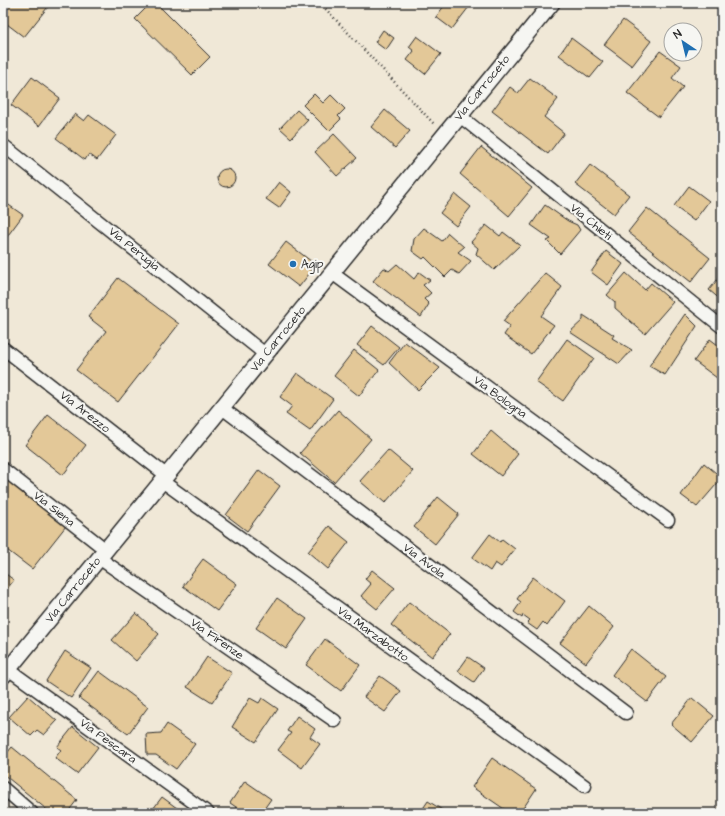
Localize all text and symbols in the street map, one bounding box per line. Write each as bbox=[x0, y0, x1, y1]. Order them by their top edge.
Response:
north arrow bbox=[663, 22, 703, 62]
text: N bbox=[670, 26, 685, 42]
street label: Via Carroceto bbox=[450, 51, 514, 125]
street label: Via Chieti bbox=[566, 200, 616, 244]
street label: Via Perugia bbox=[104, 223, 163, 276]
place label: Agip bbox=[301, 256, 324, 274]
marker: Agip bbox=[288, 259, 298, 269]
street label: Via Carroceto bbox=[246, 302, 310, 376]
street label: Via Bologna bbox=[469, 372, 530, 423]
street label: Via Arezzo bbox=[56, 387, 114, 437]
street label: Via Siena bbox=[30, 487, 78, 531]
street label: Via Avola bbox=[399, 539, 449, 583]
street label: Via Carroceto bbox=[41, 553, 105, 627]
street label: Via Marzabotto bbox=[334, 602, 413, 666]
street label: Via Firenze bbox=[187, 614, 248, 664]
street label: Via Pescara bbox=[76, 714, 140, 768]

